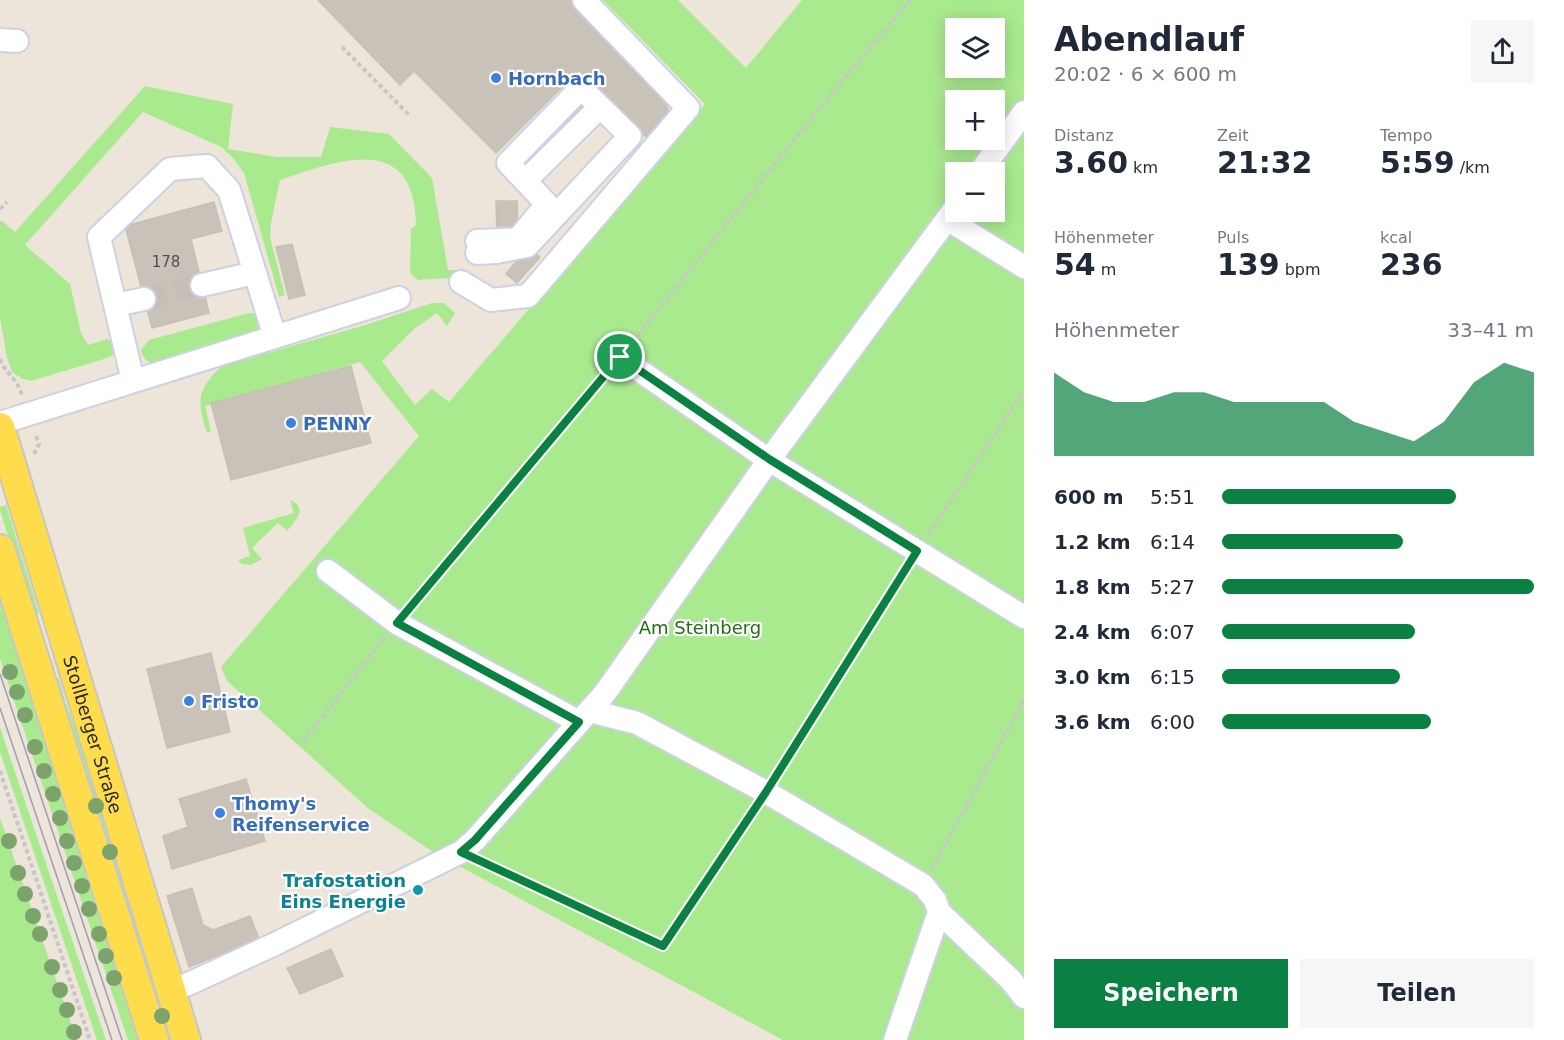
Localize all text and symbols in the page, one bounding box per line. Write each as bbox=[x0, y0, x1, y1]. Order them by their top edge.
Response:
map controls bbox=[945, 18, 1005, 222]
button: layers bbox=[945, 18, 1005, 78]
text: Abendlauf bbox=[1054, 20, 1244, 59]
button: share bbox=[1471, 20, 1534, 83]
text: 20:02 · 6 × 600 m bbox=[1054, 62, 1237, 86]
place label: Hornbach bbox=[508, 68, 606, 89]
marker: Hornbach bbox=[489, 71, 503, 85]
button: + bbox=[945, 90, 1005, 150]
text: Distanz bbox=[1054, 126, 1114, 145]
text: Zeit bbox=[1217, 126, 1249, 145]
text: Tempo bbox=[1380, 126, 1432, 145]
text: 3.60 bbox=[1054, 145, 1128, 180]
text: 21:32 bbox=[1217, 145, 1313, 180]
text: 5:59 bbox=[1380, 145, 1455, 180]
text: km bbox=[1128, 158, 1158, 177]
text: /km bbox=[1455, 158, 1490, 177]
button: − bbox=[945, 162, 1005, 222]
text: Höhenmeter bbox=[1054, 228, 1154, 247]
text: Puls bbox=[1217, 228, 1249, 247]
text: kcal bbox=[1380, 228, 1412, 247]
text: 54 bbox=[1054, 247, 1096, 282]
text: 139 bbox=[1217, 247, 1280, 282]
text: 236 bbox=[1380, 247, 1443, 282]
house number: 178 bbox=[152, 253, 180, 271]
text: m bbox=[1096, 260, 1116, 279]
text: bpm bbox=[1280, 260, 1321, 279]
text: Höhenmeter bbox=[1054, 318, 1179, 342]
text: 33–41 m bbox=[1447, 318, 1534, 342]
pin bbox=[594, 331, 645, 382]
icon: arrive bbox=[603, 340, 636, 373]
place label: PENNY bbox=[303, 413, 373, 434]
marker: PENNY bbox=[284, 416, 298, 430]
text: 600 m bbox=[1054, 485, 1124, 509]
text: 5:51 bbox=[1150, 485, 1195, 509]
text: 1.2 km bbox=[1054, 530, 1131, 554]
text: 6:14 bbox=[1150, 530, 1195, 554]
text: 1.8 km bbox=[1054, 575, 1131, 599]
text: 5:27 bbox=[1150, 575, 1195, 599]
park label: Am Steinberg bbox=[639, 617, 761, 638]
text: 2.4 km bbox=[1054, 620, 1131, 644]
text: 6:07 bbox=[1150, 620, 1195, 644]
street label: Stollberger Straße bbox=[59, 653, 127, 816]
text: 3.0 km bbox=[1054, 665, 1131, 689]
text: 6:15 bbox=[1150, 665, 1195, 689]
place label: Fristo bbox=[201, 691, 259, 712]
marker: Fristo bbox=[182, 694, 196, 708]
text: 3.6 km bbox=[1054, 710, 1131, 734]
text: 6:00 bbox=[1150, 710, 1195, 734]
place label: Thomy's Reifenservice bbox=[232, 793, 370, 835]
marker: Thomy's Reifenservice bbox=[213, 806, 227, 820]
place label: Trafostation Eins Energie bbox=[280, 870, 406, 912]
marker: Trafostation Eins Energie bbox=[411, 883, 425, 897]
button: Speichern bbox=[1054, 959, 1288, 1028]
button: Teilen bbox=[1300, 959, 1534, 1028]

